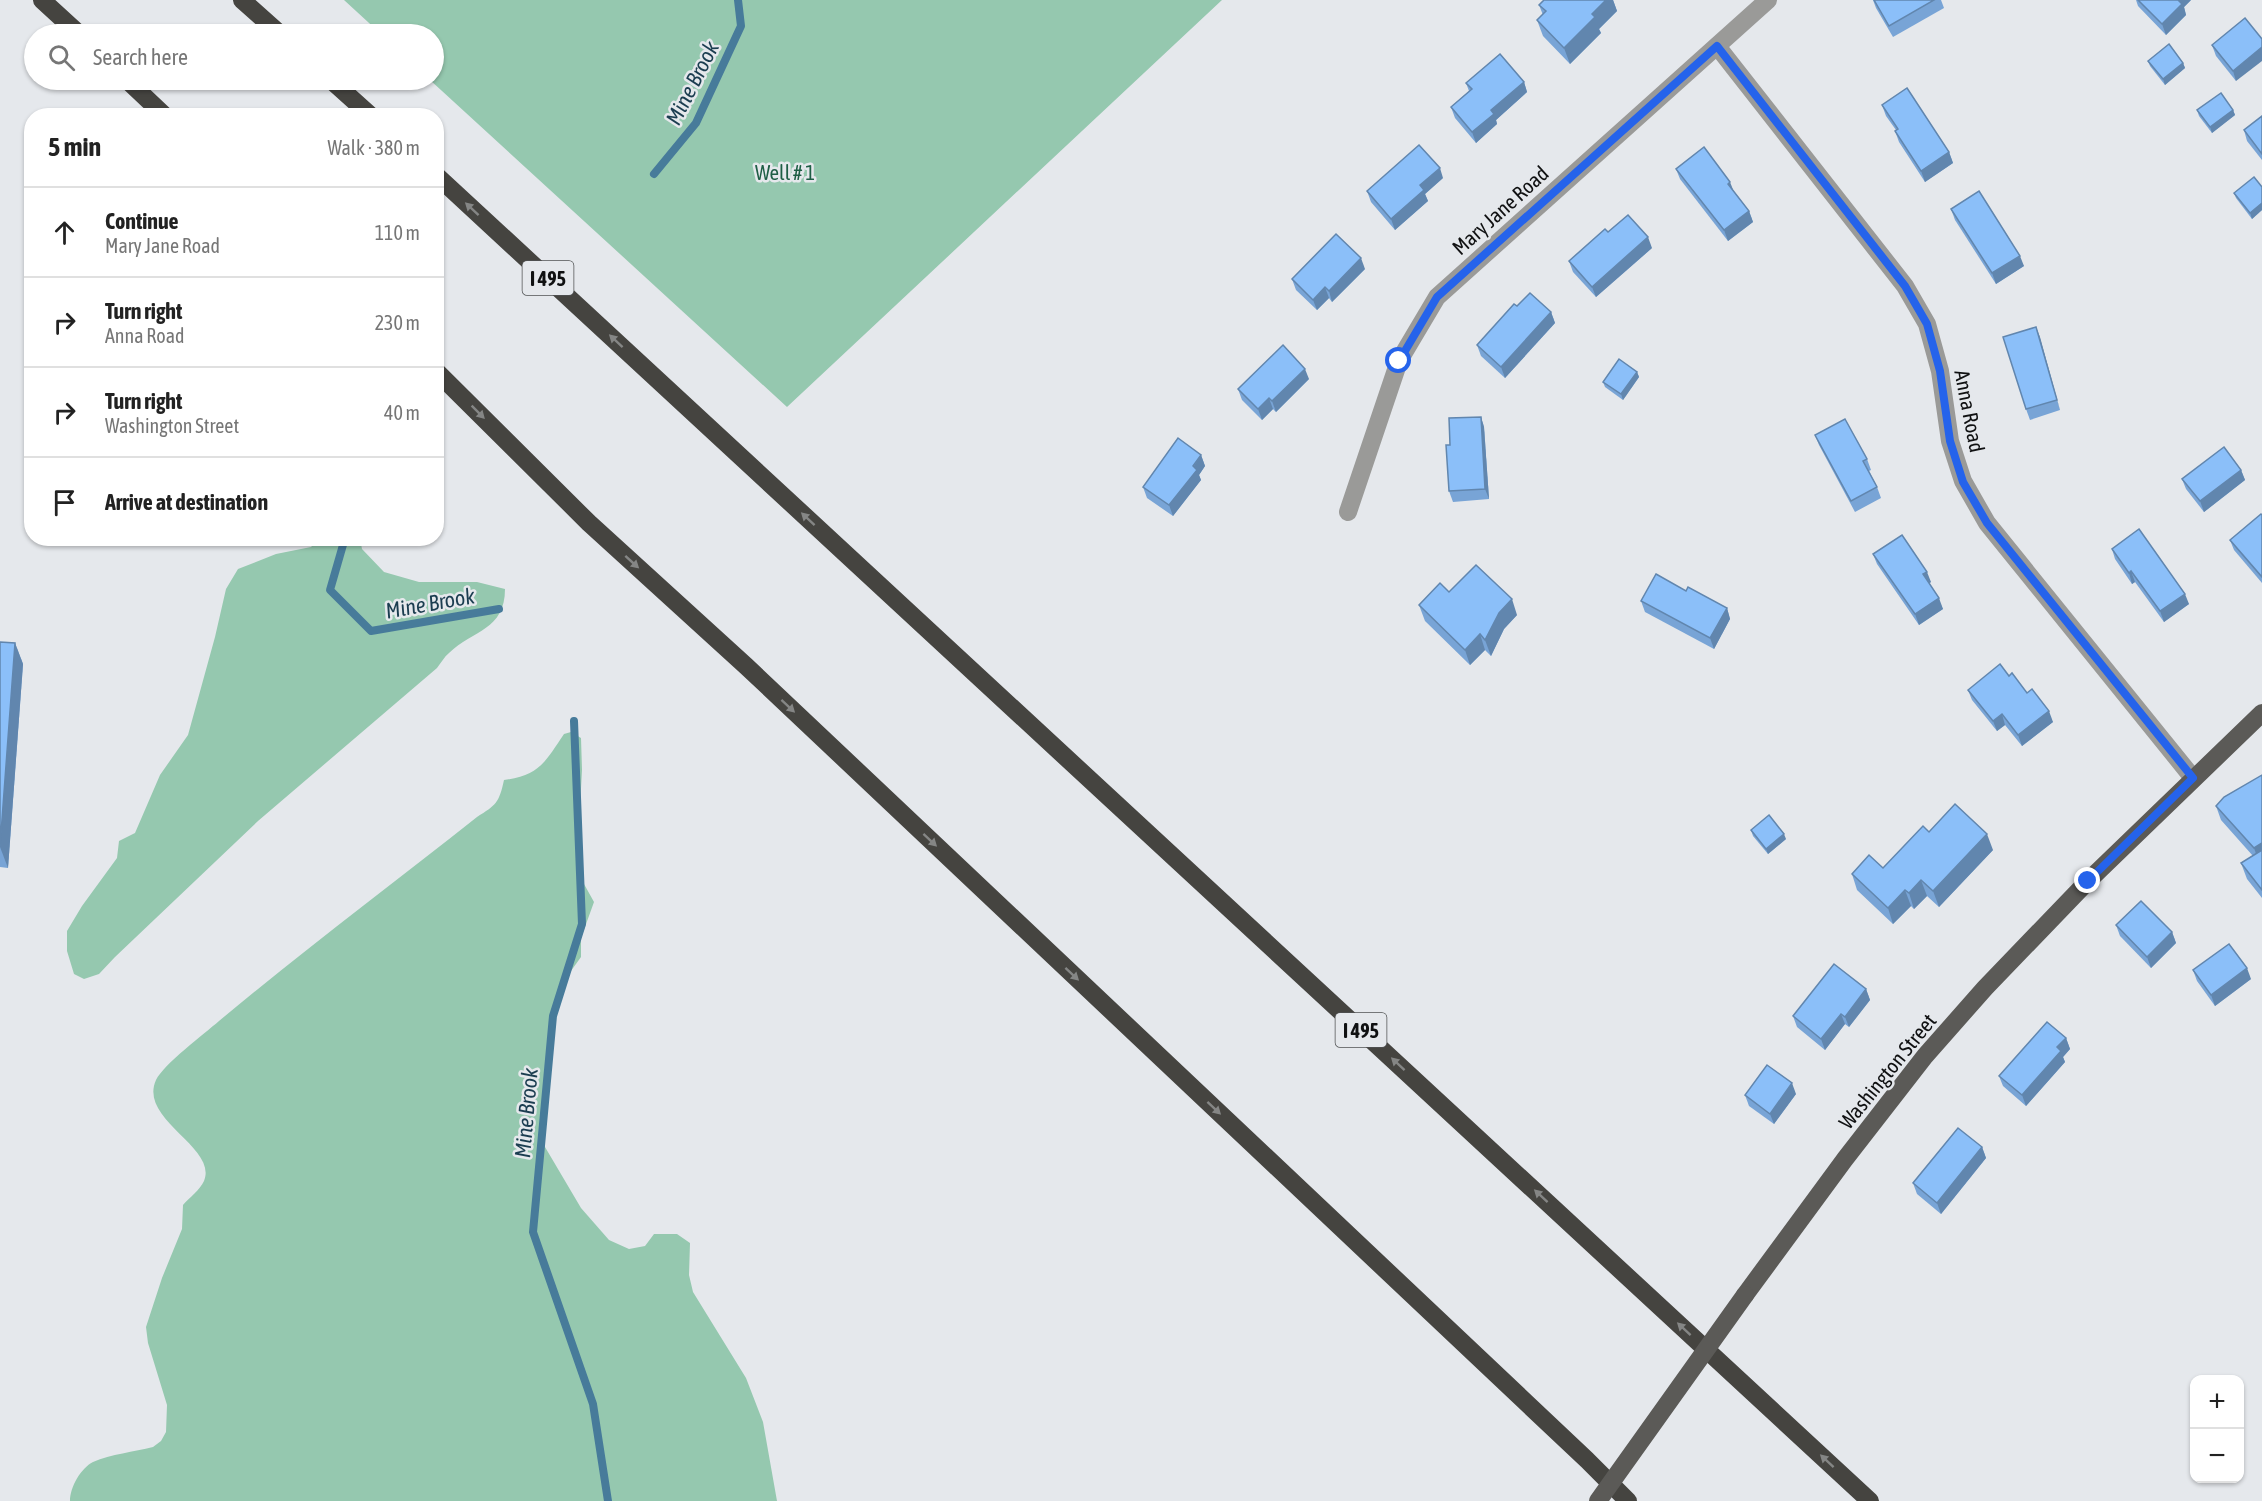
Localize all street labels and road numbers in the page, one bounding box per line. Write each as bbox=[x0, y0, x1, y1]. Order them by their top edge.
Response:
street label: Mary Jane Road bbox=[1447, 161, 1553, 259]
road number: I 495 bbox=[522, 261, 574, 295]
street label: Anna Road bbox=[1950, 368, 1990, 454]
street label: Washington Street bbox=[1833, 1009, 1941, 1133]
road number: I 495 bbox=[1336, 1013, 1386, 1047]

